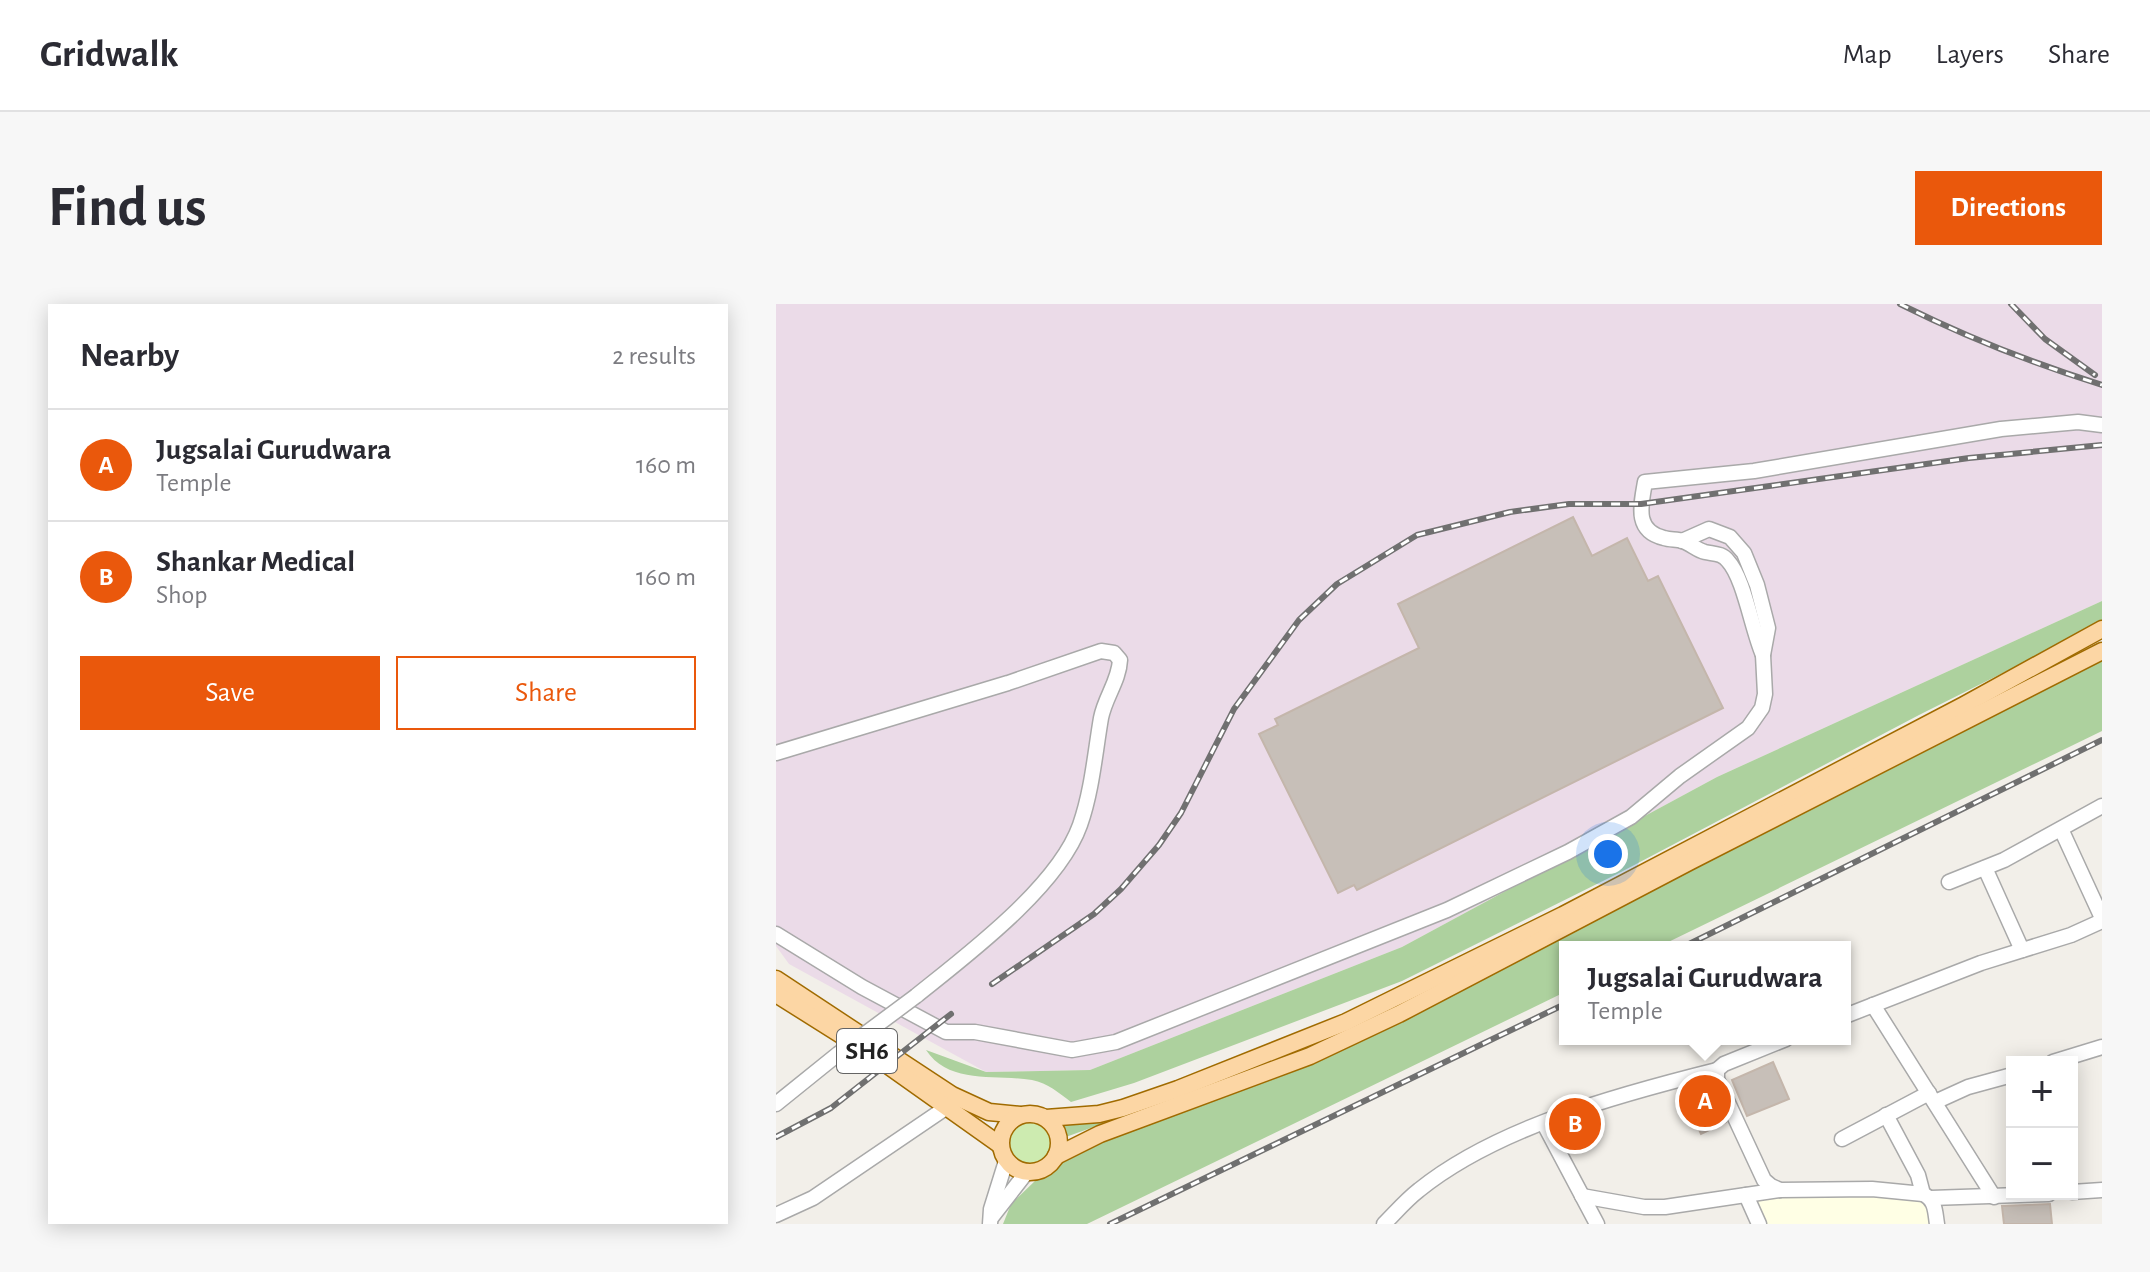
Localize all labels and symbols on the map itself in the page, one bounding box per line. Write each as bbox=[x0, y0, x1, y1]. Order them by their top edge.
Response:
your location bbox=[1588, 834, 1628, 874]
road number: SH6 bbox=[837, 1029, 897, 1073]
pin: A bbox=[1679, 1071, 1731, 1131]
pin: B bbox=[1549, 1094, 1601, 1154]

